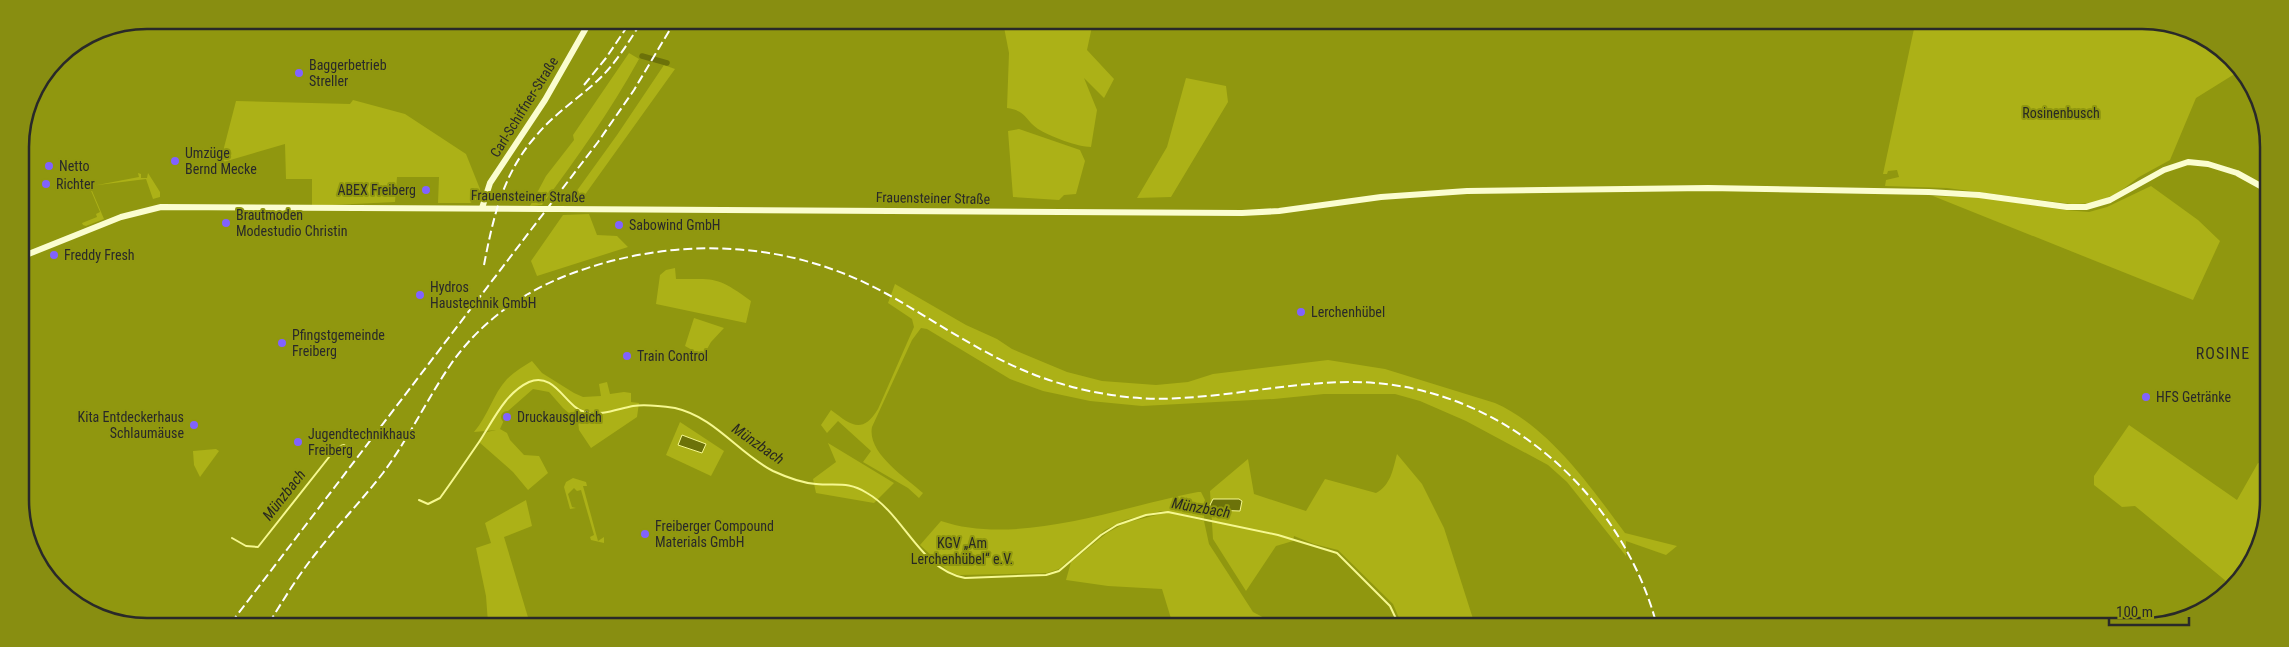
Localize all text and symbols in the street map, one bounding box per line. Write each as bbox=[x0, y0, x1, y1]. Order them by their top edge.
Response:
street label: Carl-Schiffner-Straße bbox=[487, 54, 562, 160]
place label: Baggerbetrieb Streller bbox=[309, 57, 387, 89]
marker: Baggerbetrieb Streller bbox=[293, 67, 305, 79]
park label: Rosinenbusch bbox=[2022, 105, 2100, 121]
place label: Umzüge Bernd Mecke bbox=[185, 145, 257, 177]
marker: Umzüge Bernd Mecke bbox=[169, 155, 181, 167]
place label: Netto bbox=[59, 158, 89, 174]
marker: Netto bbox=[43, 160, 55, 172]
place label: Richter bbox=[56, 176, 95, 192]
marker: Richter bbox=[40, 178, 52, 190]
place label: ABEX Freiberg bbox=[337, 182, 416, 198]
marker: ABEX Freiberg bbox=[420, 184, 432, 196]
street label: Frauensteiner Straße bbox=[471, 187, 586, 205]
street label: Frauensteiner Straße bbox=[876, 189, 991, 207]
place label: Brautmoden Modestudio Christin bbox=[236, 207, 348, 239]
marker: Brautmoden Modestudio Christin bbox=[220, 217, 232, 229]
place label: Sabowind GmbH bbox=[629, 217, 721, 233]
marker: Sabowind GmbH bbox=[613, 219, 625, 231]
place label: Freddy Fresh bbox=[64, 247, 135, 263]
marker: Freddy Fresh bbox=[48, 249, 60, 261]
place label: Hydros Haustechnik GmbH bbox=[430, 279, 536, 311]
marker: Hydros Haustechnik GmbH bbox=[414, 289, 426, 301]
place label: Lerchenhübel bbox=[1311, 304, 1385, 320]
marker: Lerchenhübel bbox=[1295, 306, 1307, 318]
place label: Pfingstgemeinde Freiberg bbox=[292, 327, 385, 359]
marker: Pfingstgemeinde Freiberg bbox=[276, 337, 288, 349]
district label: ROSINE bbox=[2196, 344, 2250, 363]
place label: Train Control bbox=[637, 348, 708, 364]
marker: Train Control bbox=[621, 350, 633, 362]
place label: HFS Getränke bbox=[2156, 389, 2232, 405]
marker: HFS Getränke bbox=[2140, 391, 2152, 403]
place label: Kita Entdeckerhaus Schlaumäuse bbox=[78, 409, 184, 441]
place label: Druckausgleich bbox=[517, 409, 602, 425]
marker: Druckausgleich bbox=[501, 411, 513, 423]
marker: Kita Entdeckerhaus Schlaumäuse bbox=[188, 419, 200, 431]
water label: Münzbach bbox=[729, 420, 787, 468]
place label: Jugendtechnikhaus Freiberg bbox=[308, 426, 416, 458]
marker: Jugendtechnikhaus Freiberg bbox=[292, 436, 304, 448]
water label: Münzbach bbox=[259, 466, 309, 524]
water label: Münzbach bbox=[1170, 494, 1232, 522]
place label: Freiberger Compound Materials GmbH bbox=[655, 518, 774, 550]
marker: Freiberger Compound Materials GmbH bbox=[639, 528, 651, 540]
park label: KGV „Am Lerchenhübel“ e.V. bbox=[911, 535, 1013, 567]
scale bar bbox=[2109, 594, 2189, 626]
text: 100 m bbox=[2116, 603, 2153, 621]

